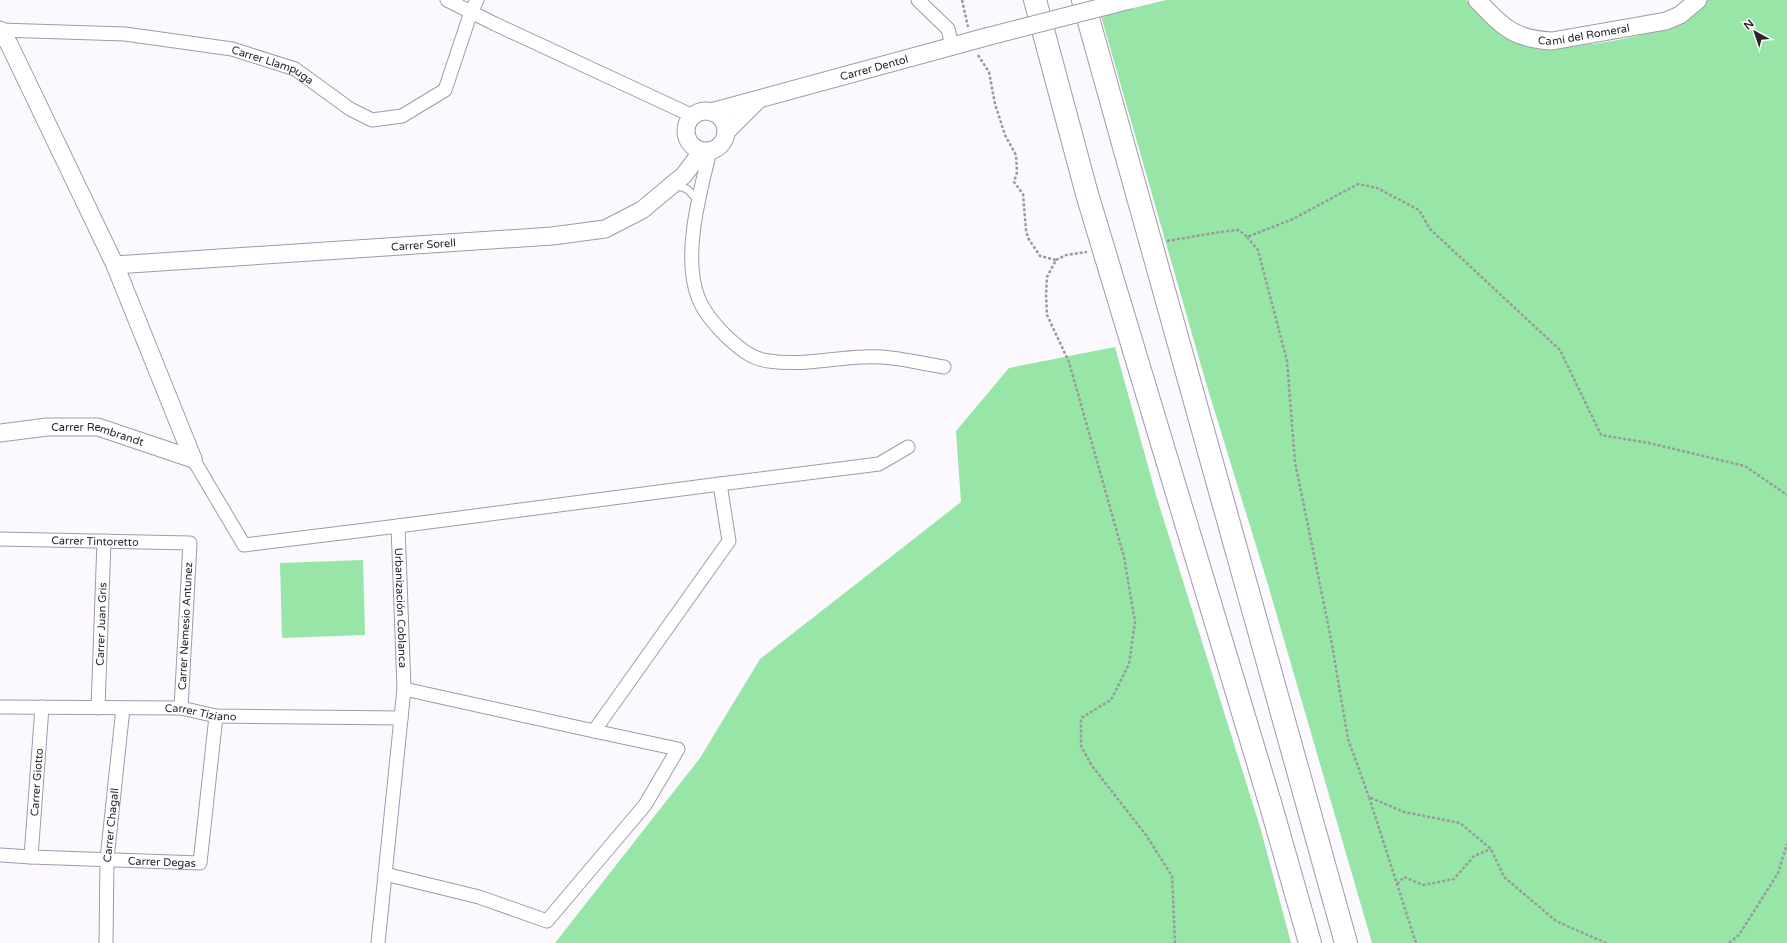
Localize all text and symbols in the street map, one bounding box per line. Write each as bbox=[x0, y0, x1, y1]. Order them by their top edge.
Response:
north arrow bbox=[1735, 12, 1775, 52]
text: N bbox=[1741, 17, 1756, 33]
street label: Camí del Romeral bbox=[1537, 22, 1631, 48]
street label: Carrer Llampuga bbox=[230, 43, 316, 87]
street label: Carrer Dentol bbox=[839, 53, 910, 83]
street label: Carrer Sorell bbox=[391, 236, 456, 254]
street label: Carrer Rembrandt bbox=[51, 421, 145, 449]
street label: Carrer Tintoretto bbox=[51, 534, 139, 549]
street label: Urbanización Coblanca bbox=[392, 547, 409, 668]
street label: Carrer Nemesio Antunez bbox=[176, 561, 195, 690]
street label: Carrer Juan Gris bbox=[94, 582, 110, 666]
street label: Carrer Tiziano bbox=[165, 702, 237, 723]
street label: Carrer Giotto bbox=[28, 747, 46, 817]
street label: Carrer Chagall bbox=[101, 787, 121, 863]
street label: Carrer Degas bbox=[128, 854, 196, 870]

